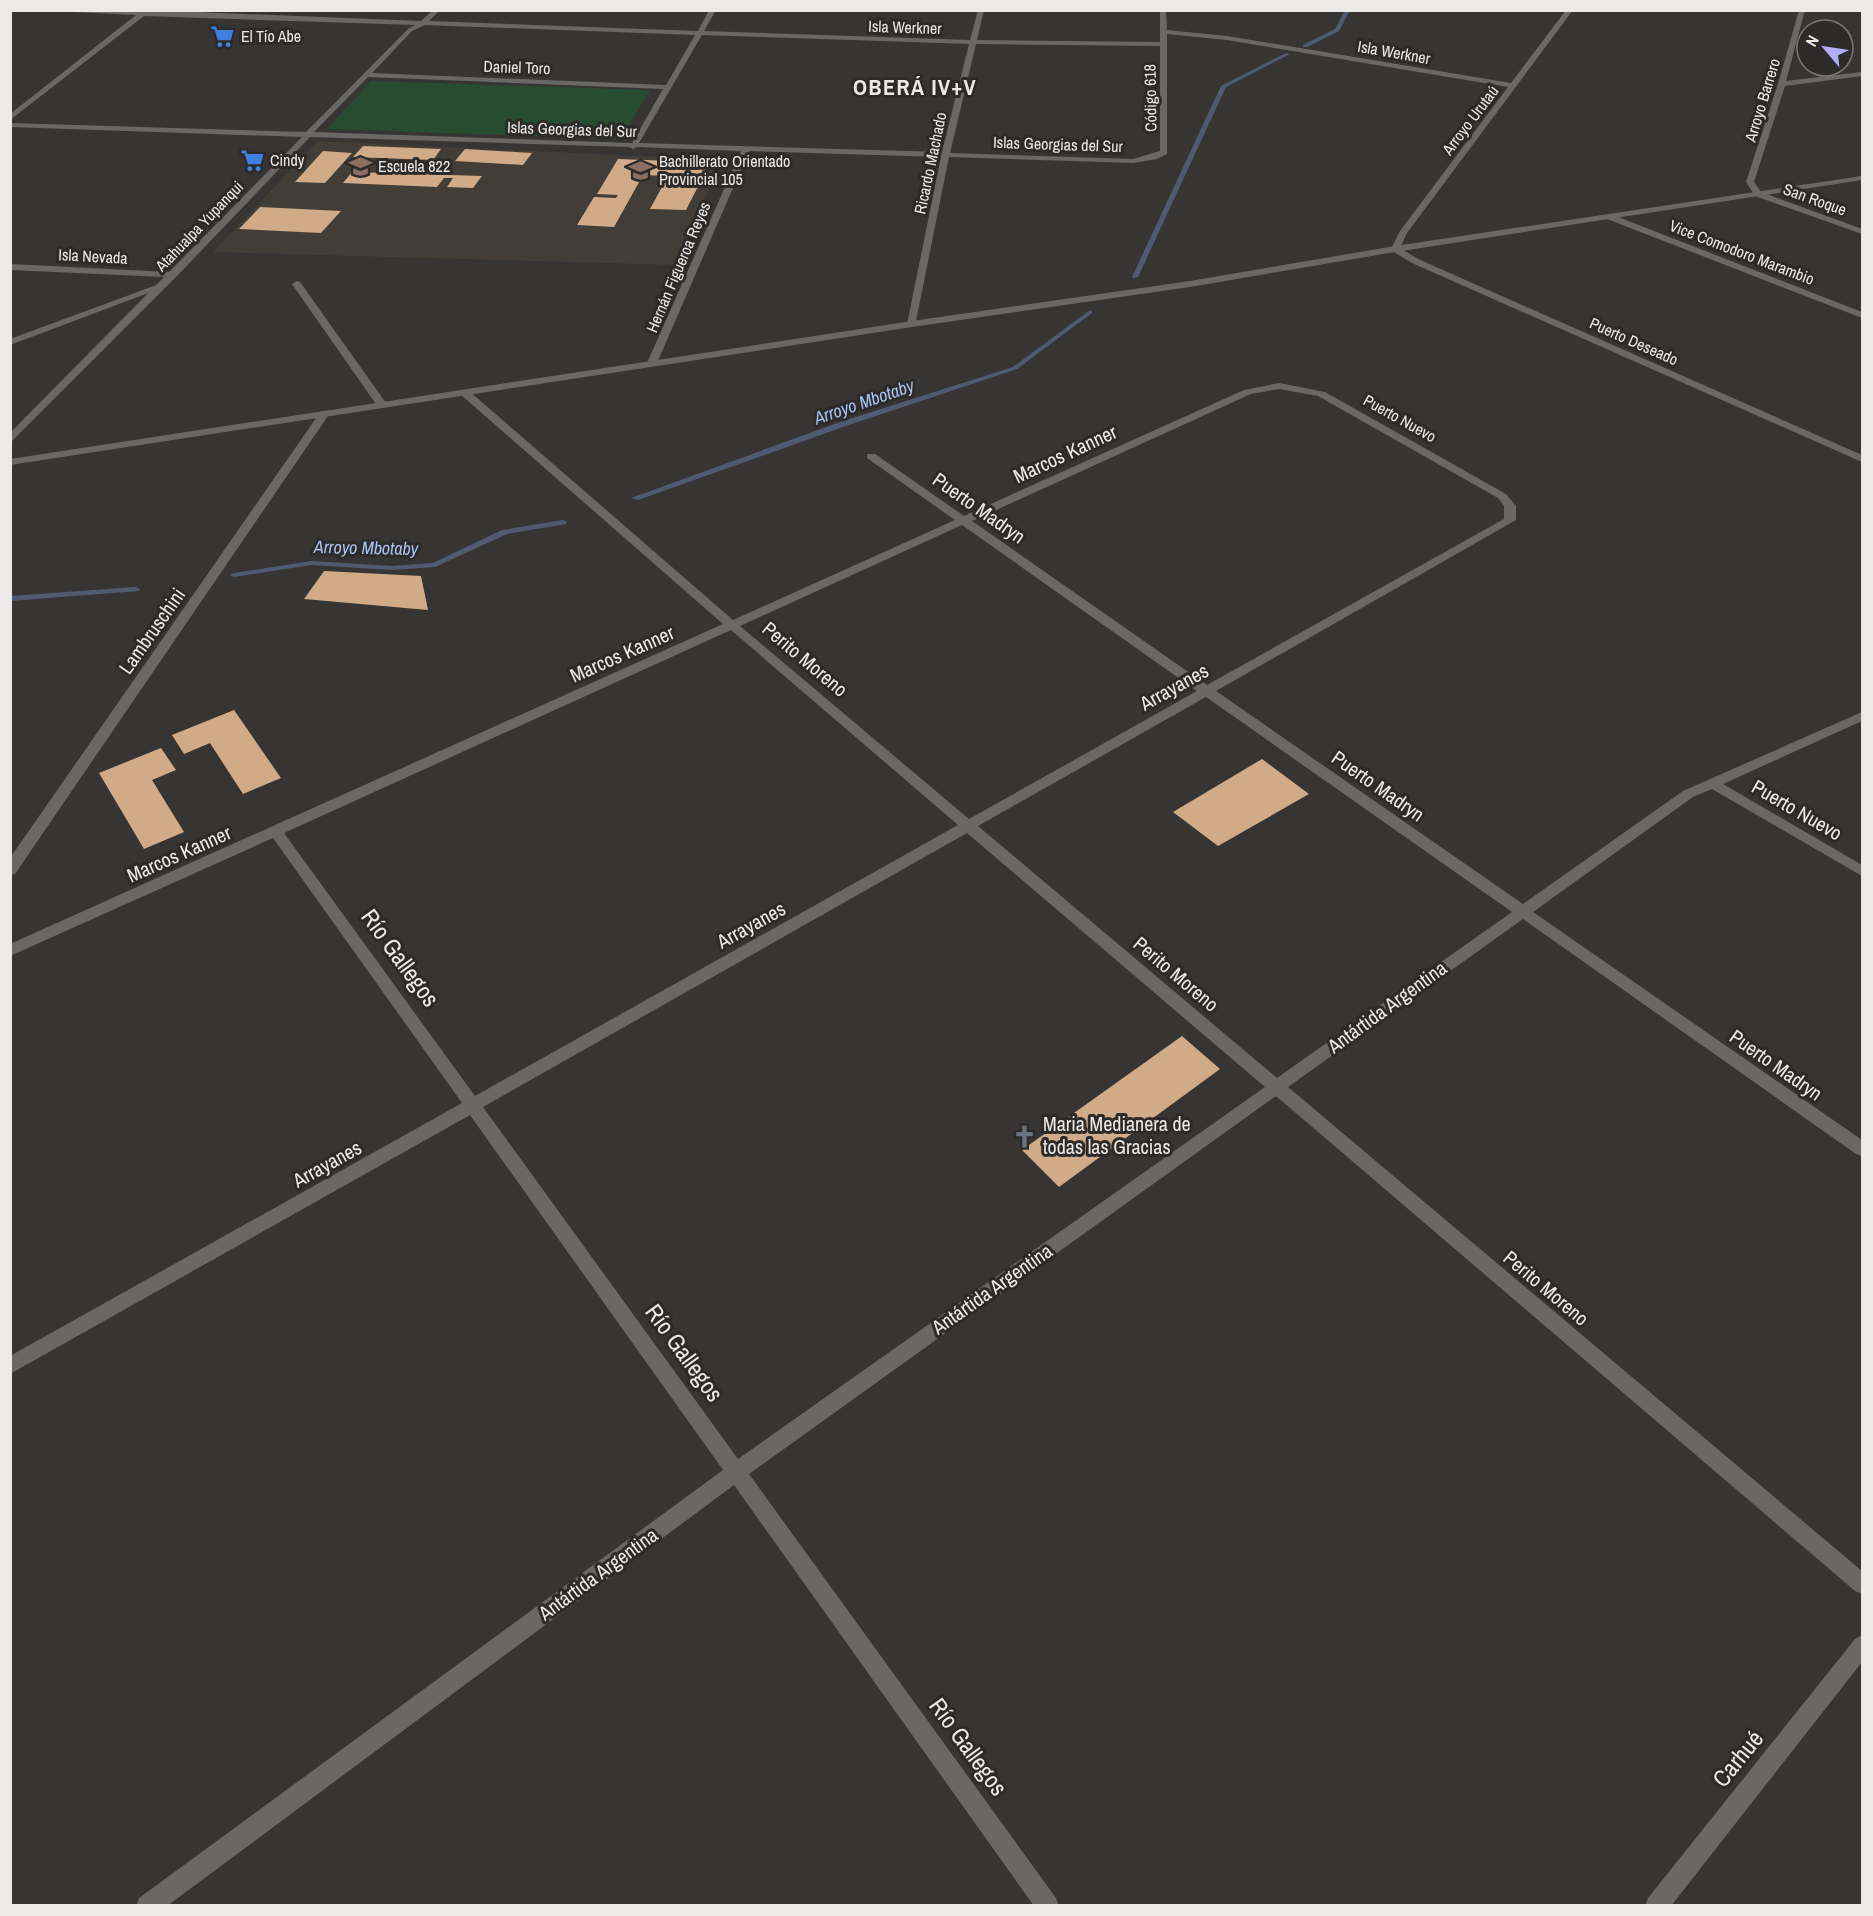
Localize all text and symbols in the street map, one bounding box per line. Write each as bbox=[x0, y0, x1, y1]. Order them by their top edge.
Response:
street label: Isla Werkner bbox=[868, 15, 943, 39]
north arrow bbox=[1795, 18, 1855, 78]
supermarket icon: El Tío Abe bbox=[210, 23, 236, 49]
place label: El Tío Abe bbox=[241, 25, 301, 47]
text: N bbox=[1800, 31, 1824, 50]
street label: Isla Werkner bbox=[1356, 35, 1433, 69]
street label: Daniel Toro bbox=[483, 55, 551, 79]
street label: Arroyo Barrero bbox=[1739, 56, 1785, 145]
street label: Código 618 bbox=[1138, 64, 1162, 132]
district label: OBERÁ IV+V bbox=[853, 72, 977, 102]
street label: Arroyo Urutaú bbox=[1436, 81, 1503, 160]
street label: Ricardo Machado bbox=[908, 110, 952, 216]
street label: Islas Georgias del Sur bbox=[507, 116, 638, 142]
street label: Islas Georgias del Sur bbox=[993, 131, 1124, 157]
supermarket icon: Cindy bbox=[239, 147, 265, 173]
place label: Cindy bbox=[270, 149, 305, 171]
place label: Bachillerato Orientado Provincial 105 bbox=[659, 150, 790, 190]
school or university icon: Escuela 822 bbox=[347, 153, 373, 179]
place label: Escuela 822 bbox=[378, 155, 450, 177]
school or university icon: Bachillerato Orientado Provincial 105 bbox=[628, 157, 654, 183]
street label: Atahualpa Yupanqui bbox=[149, 176, 248, 277]
street label: San Roque bbox=[1780, 177, 1850, 221]
street label: Hernán Figueroa Reyes bbox=[641, 198, 715, 336]
street label: Vice Comodoro Marambio bbox=[1666, 214, 1818, 290]
street label: Isla Nevada bbox=[58, 243, 129, 269]
street label: Puerto Deseado bbox=[1586, 312, 1682, 370]
water label: Arroyo Mbotaby bbox=[810, 372, 919, 431]
street label: Puerto Nuevo bbox=[1360, 389, 1440, 447]
street label: Marcos Kanner bbox=[1009, 418, 1121, 489]
street label: Puerto Madryn bbox=[927, 466, 1031, 549]
water label: Arroyo Mbotaby bbox=[313, 534, 420, 561]
street label: Lambruschini bbox=[112, 582, 191, 679]
street label: Perito Moreno bbox=[757, 615, 854, 702]
street label: Marcos Kanner bbox=[566, 618, 679, 688]
street label: Arrayanes bbox=[1134, 657, 1213, 717]
street label: Puerto Madryn bbox=[1326, 744, 1430, 827]
street label: Puerto Nuevo bbox=[1747, 773, 1847, 846]
street label: Marcos Kanner bbox=[123, 818, 236, 888]
street label: Arrayanes bbox=[711, 895, 790, 955]
street label: Río Gallegos bbox=[354, 902, 447, 1013]
street label: Perito Moreno bbox=[1128, 930, 1225, 1017]
street label: Antártida Argentina bbox=[1321, 954, 1452, 1060]
street label: Puerto Madryn bbox=[1724, 1023, 1828, 1106]
place label: Maria Medianera de todas las Gracias bbox=[1043, 1110, 1191, 1160]
church icon: Maria Medianera de todas las Gracias bbox=[1012, 1123, 1038, 1149]
street label: Arrayanes bbox=[287, 1134, 366, 1194]
street label: Antártida Argentina bbox=[925, 1237, 1057, 1341]
street label: Perito Moreno bbox=[1498, 1244, 1595, 1331]
street label: Río Gallegos bbox=[638, 1297, 731, 1408]
street label: Antártida Argentina bbox=[532, 1521, 663, 1627]
street label: Río Gallegos bbox=[922, 1691, 1015, 1802]
street label: Carhué bbox=[1704, 1723, 1770, 1794]

